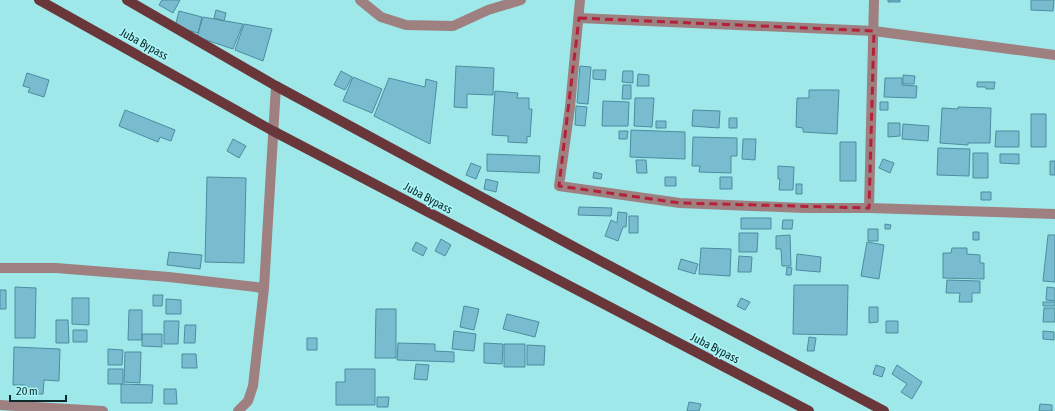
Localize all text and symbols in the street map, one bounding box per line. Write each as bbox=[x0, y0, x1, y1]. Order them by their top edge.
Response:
street label: Juba Bypass bbox=[117, 25, 171, 63]
street label: Juba Bypass bbox=[401, 179, 455, 217]
street label: Juba Bypass bbox=[688, 330, 742, 366]
scale bar bbox=[10, 377, 66, 403]
text: 20 m bbox=[16, 384, 38, 398]

